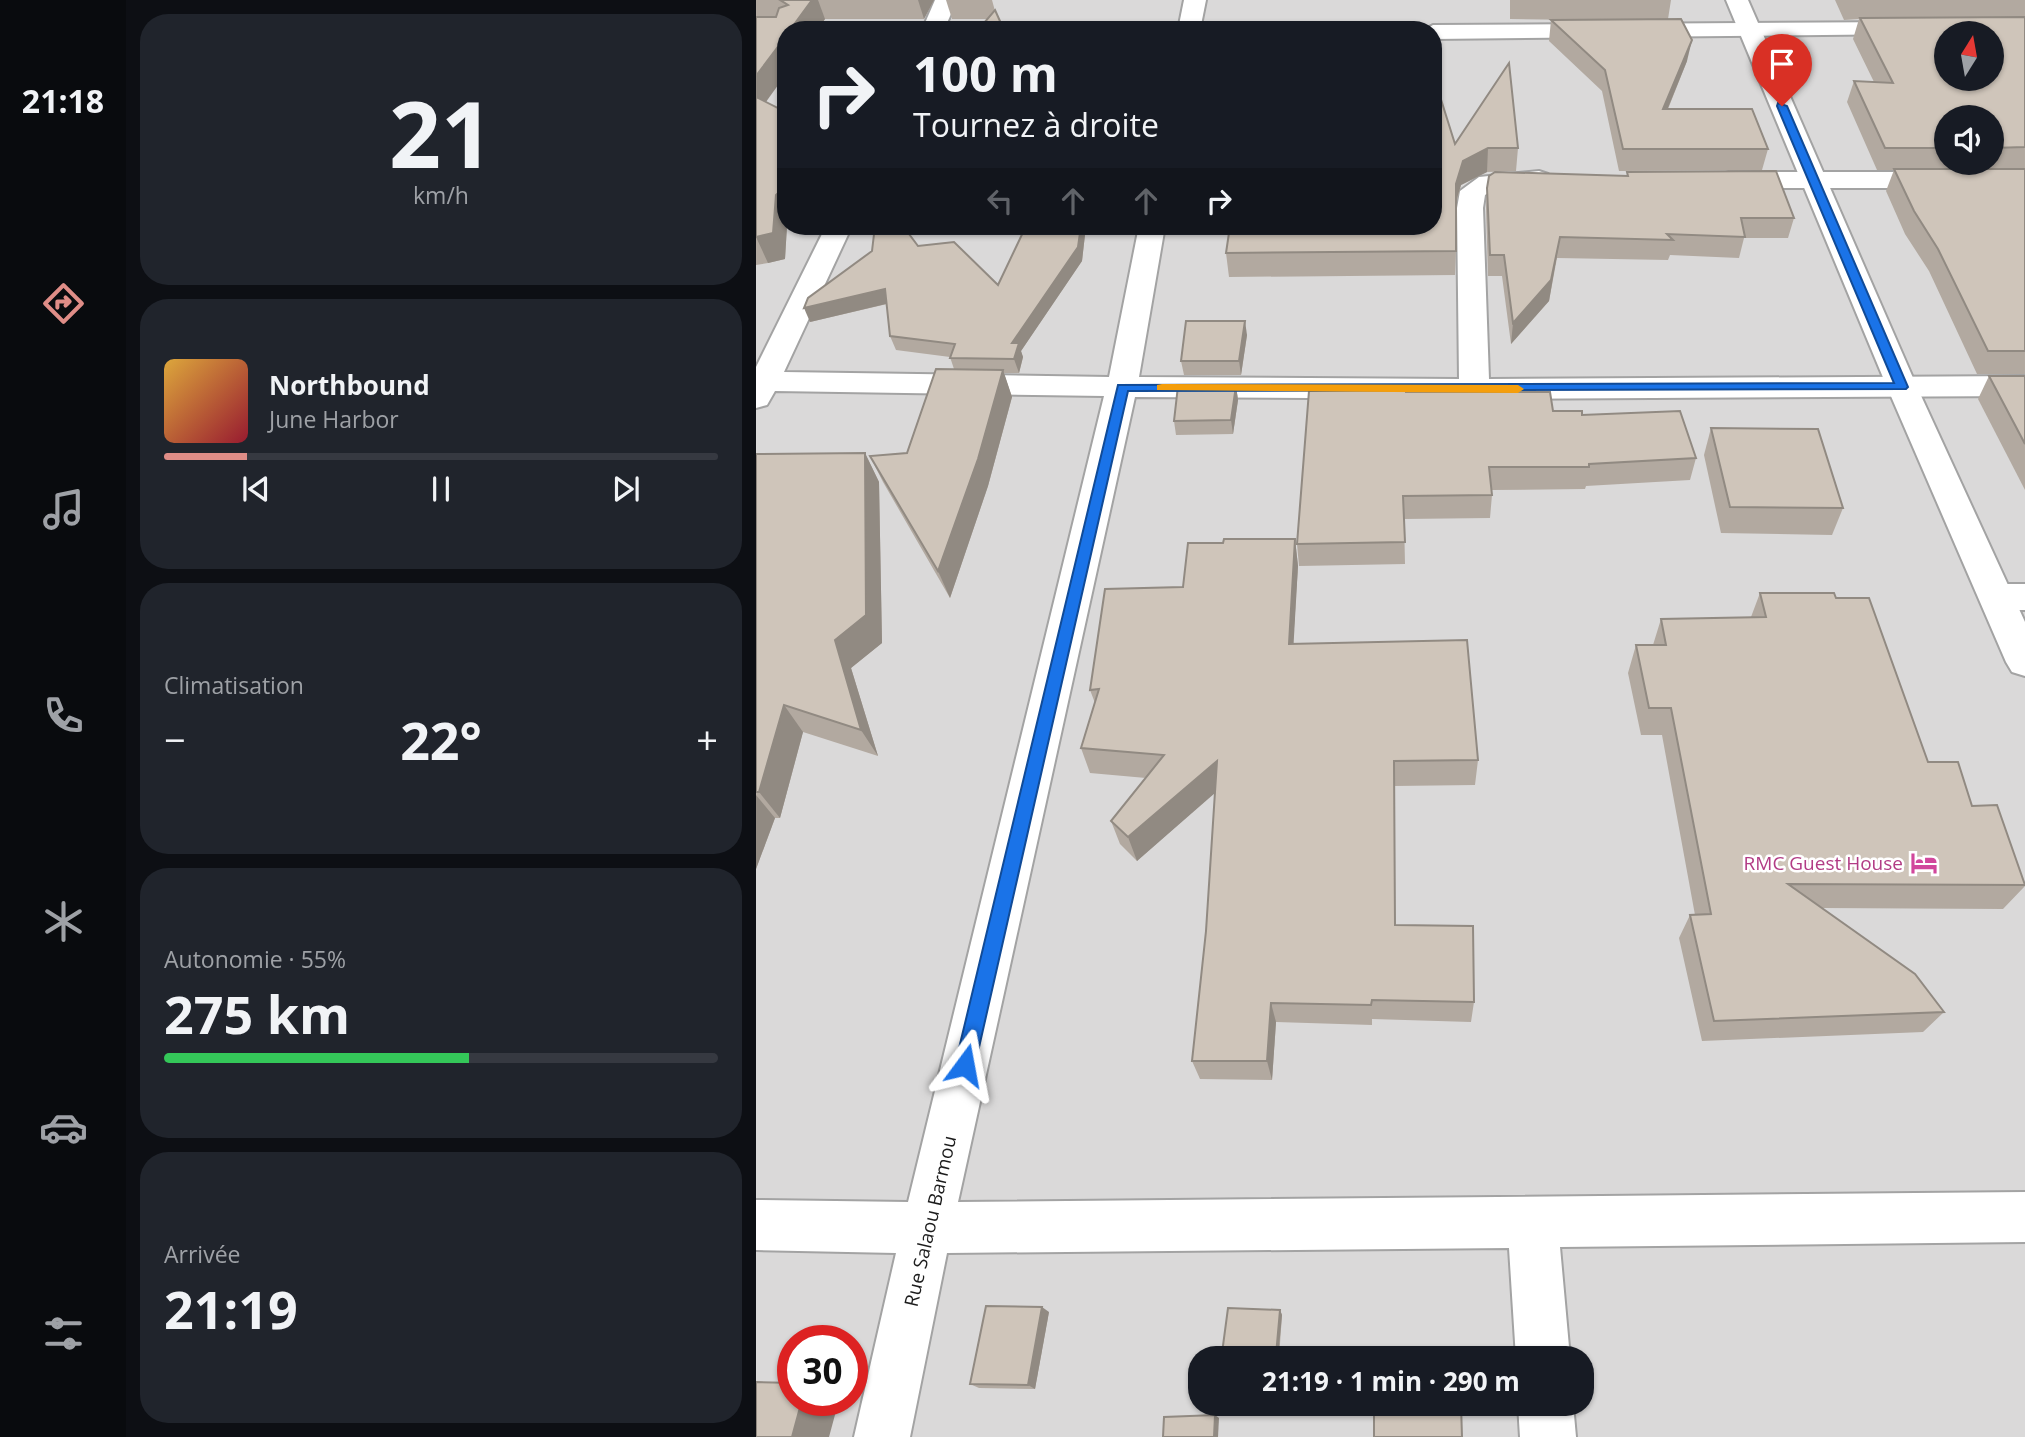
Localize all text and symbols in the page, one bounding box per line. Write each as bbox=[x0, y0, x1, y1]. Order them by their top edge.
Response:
north arrow bbox=[1934, 21, 2004, 91]
map controls bbox=[1934, 21, 2004, 175]
pin bbox=[1752, 34, 1812, 106]
text: 100 m bbox=[913, 40, 1058, 106]
icon: arrive bbox=[1763, 45, 1801, 83]
icon: right bbox=[798, 49, 889, 140]
text: 21 bbox=[389, 71, 493, 195]
text: 21:18 bbox=[22, 79, 104, 122]
text: Tournez à droite bbox=[913, 103, 1159, 146]
button: sound bbox=[1934, 105, 2004, 175]
text: km/h bbox=[413, 179, 469, 211]
icon: left bbox=[981, 182, 1019, 220]
icon: ahead bbox=[1054, 182, 1092, 220]
icon: ahead bbox=[1127, 182, 1165, 220]
icon: right bbox=[1200, 182, 1238, 220]
icon: directions bbox=[39, 279, 88, 328]
text: Northbound bbox=[269, 367, 430, 403]
text: June Harbor bbox=[269, 403, 399, 435]
icon: previous bbox=[237, 470, 275, 508]
icon: pause bbox=[422, 470, 460, 508]
icon: next bbox=[607, 470, 645, 508]
icon: music bbox=[39, 485, 88, 534]
text: Climatisation bbox=[164, 669, 304, 701]
icon: phone bbox=[39, 691, 88, 740]
text: 22° bbox=[400, 704, 482, 775]
text: − bbox=[164, 713, 186, 765]
text: + bbox=[696, 713, 718, 765]
hotel icon: RMC Guest House bbox=[1909, 848, 1939, 878]
place label: RMC Guest House bbox=[1744, 850, 1903, 876]
icon: climate bbox=[39, 897, 88, 946]
text: Autonomie · 55% bbox=[164, 943, 346, 975]
text: 275 km bbox=[164, 978, 350, 1049]
position arrow bbox=[928, 1028, 1002, 1102]
icon: car bbox=[39, 1103, 88, 1152]
street label: Rue Salaou Barmou bbox=[898, 1133, 962, 1309]
text: Arrivée bbox=[164, 1238, 240, 1270]
text: 21:19 bbox=[164, 1273, 298, 1344]
icon: filters bbox=[39, 1309, 88, 1358]
speed limit sign: 30 bbox=[777, 1325, 868, 1416]
text: 21:19 · 1 min · 290 m bbox=[1262, 1363, 1520, 1399]

